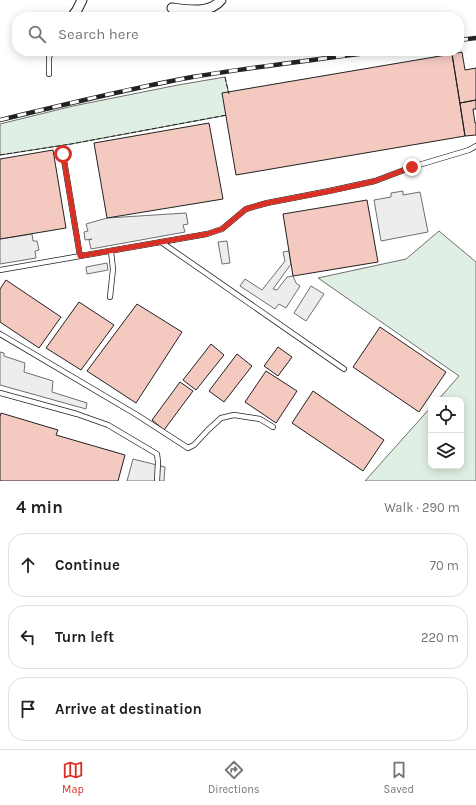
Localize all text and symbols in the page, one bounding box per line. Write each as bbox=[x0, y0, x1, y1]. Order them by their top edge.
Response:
search box bbox=[12, 12, 464, 56]
icon: search bbox=[26, 23, 48, 45]
text: Search here bbox=[58, 25, 139, 43]
route start bbox=[54, 145, 72, 163]
route end bbox=[403, 158, 421, 176]
map controls bbox=[428, 397, 464, 469]
button: locate bbox=[428, 397, 464, 433]
button: layers bbox=[428, 433, 464, 469]
text: 4 min bbox=[16, 497, 63, 517]
text: Walk · 290 m bbox=[384, 500, 460, 515]
icon: ahead bbox=[17, 554, 39, 576]
text: Continue bbox=[55, 556, 120, 574]
text: 70 m bbox=[430, 558, 459, 573]
icon: left bbox=[17, 626, 39, 648]
text: Turn left bbox=[55, 628, 114, 646]
text: 220 m bbox=[421, 630, 459, 645]
icon: arrive bbox=[17, 698, 39, 720]
text: Arrive at destination bbox=[55, 700, 202, 718]
tab: Map bbox=[62, 759, 84, 796]
tab: Directions bbox=[208, 759, 260, 796]
tab: Saved bbox=[384, 759, 414, 796]

